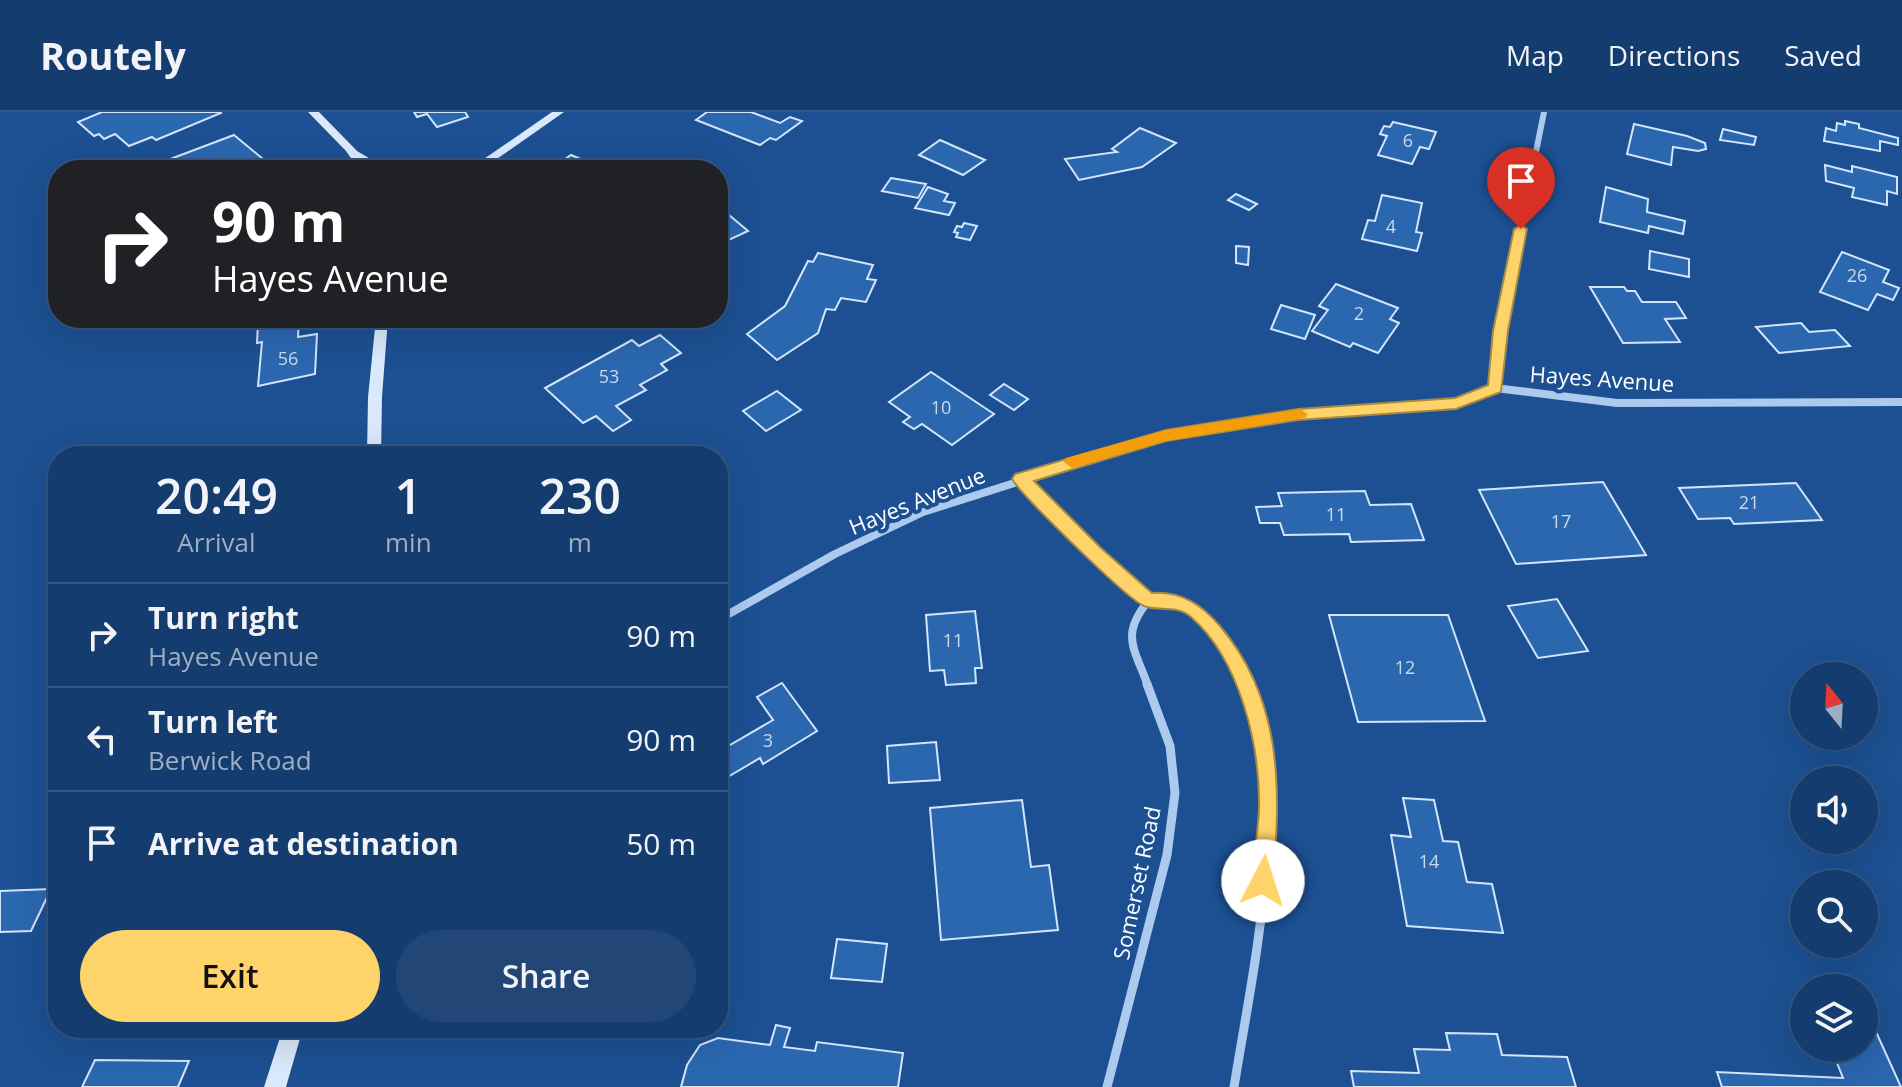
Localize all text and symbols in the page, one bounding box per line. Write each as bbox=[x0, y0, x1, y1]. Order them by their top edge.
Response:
text: Routely bbox=[40, 29, 186, 81]
text: Map bbox=[1506, 36, 1564, 74]
text: Directions bbox=[1608, 36, 1740, 74]
text: Saved bbox=[1784, 36, 1862, 74]
house number: 6 bbox=[1403, 128, 1413, 152]
pin bbox=[1487, 147, 1555, 229]
icon: arrive bbox=[1499, 159, 1543, 203]
text: 90 m bbox=[212, 182, 346, 258]
icon: right bbox=[80, 192, 184, 296]
house number: 4 bbox=[1386, 214, 1396, 238]
text: Hayes Avenue bbox=[212, 254, 449, 303]
house number: 26 bbox=[1847, 263, 1867, 287]
house number: 2 bbox=[1354, 301, 1364, 325]
house number: 56 bbox=[278, 346, 298, 370]
street label: Hayes Avenue bbox=[1529, 358, 1675, 398]
house number: 53 bbox=[599, 364, 619, 388]
house number: 10 bbox=[931, 395, 951, 419]
street label: Hayes Avenue bbox=[844, 459, 989, 541]
text: 20:49 bbox=[155, 463, 278, 528]
text: 1 bbox=[395, 463, 422, 528]
text: 230 bbox=[539, 463, 621, 528]
house number: 21 bbox=[1739, 490, 1759, 514]
house number: 11 bbox=[1326, 502, 1346, 526]
house number: 17 bbox=[1551, 509, 1571, 533]
text: Arrival bbox=[177, 524, 256, 560]
text: min bbox=[385, 524, 432, 560]
text: m bbox=[568, 524, 592, 560]
text: Turn right bbox=[148, 597, 299, 638]
icon: right bbox=[80, 613, 124, 657]
text: 90 m bbox=[626, 615, 696, 656]
house number: 11 bbox=[943, 628, 963, 652]
text: Hayes Avenue bbox=[148, 638, 319, 674]
house number: 12 bbox=[1395, 655, 1415, 679]
north arrow bbox=[1790, 662, 1878, 750]
map controls bbox=[1790, 662, 1878, 1062]
text: Turn left bbox=[148, 701, 278, 742]
icon: left bbox=[80, 717, 124, 761]
text: 90 m bbox=[626, 719, 696, 760]
house number: 3 bbox=[763, 728, 773, 752]
text: Berwick Road bbox=[148, 742, 312, 778]
button: sound bbox=[1790, 766, 1878, 854]
street label: Somerset Road bbox=[1105, 803, 1167, 962]
icon: arrive bbox=[80, 821, 124, 865]
text: Arrive at destination bbox=[148, 823, 459, 864]
text: 50 m bbox=[626, 823, 696, 864]
position arrow bbox=[1221, 839, 1305, 923]
house number: 14 bbox=[1419, 849, 1439, 873]
button: search bbox=[1790, 870, 1878, 958]
button: Exit bbox=[80, 930, 380, 1022]
button: Share bbox=[396, 930, 696, 1022]
button: layers bbox=[1790, 974, 1878, 1062]

